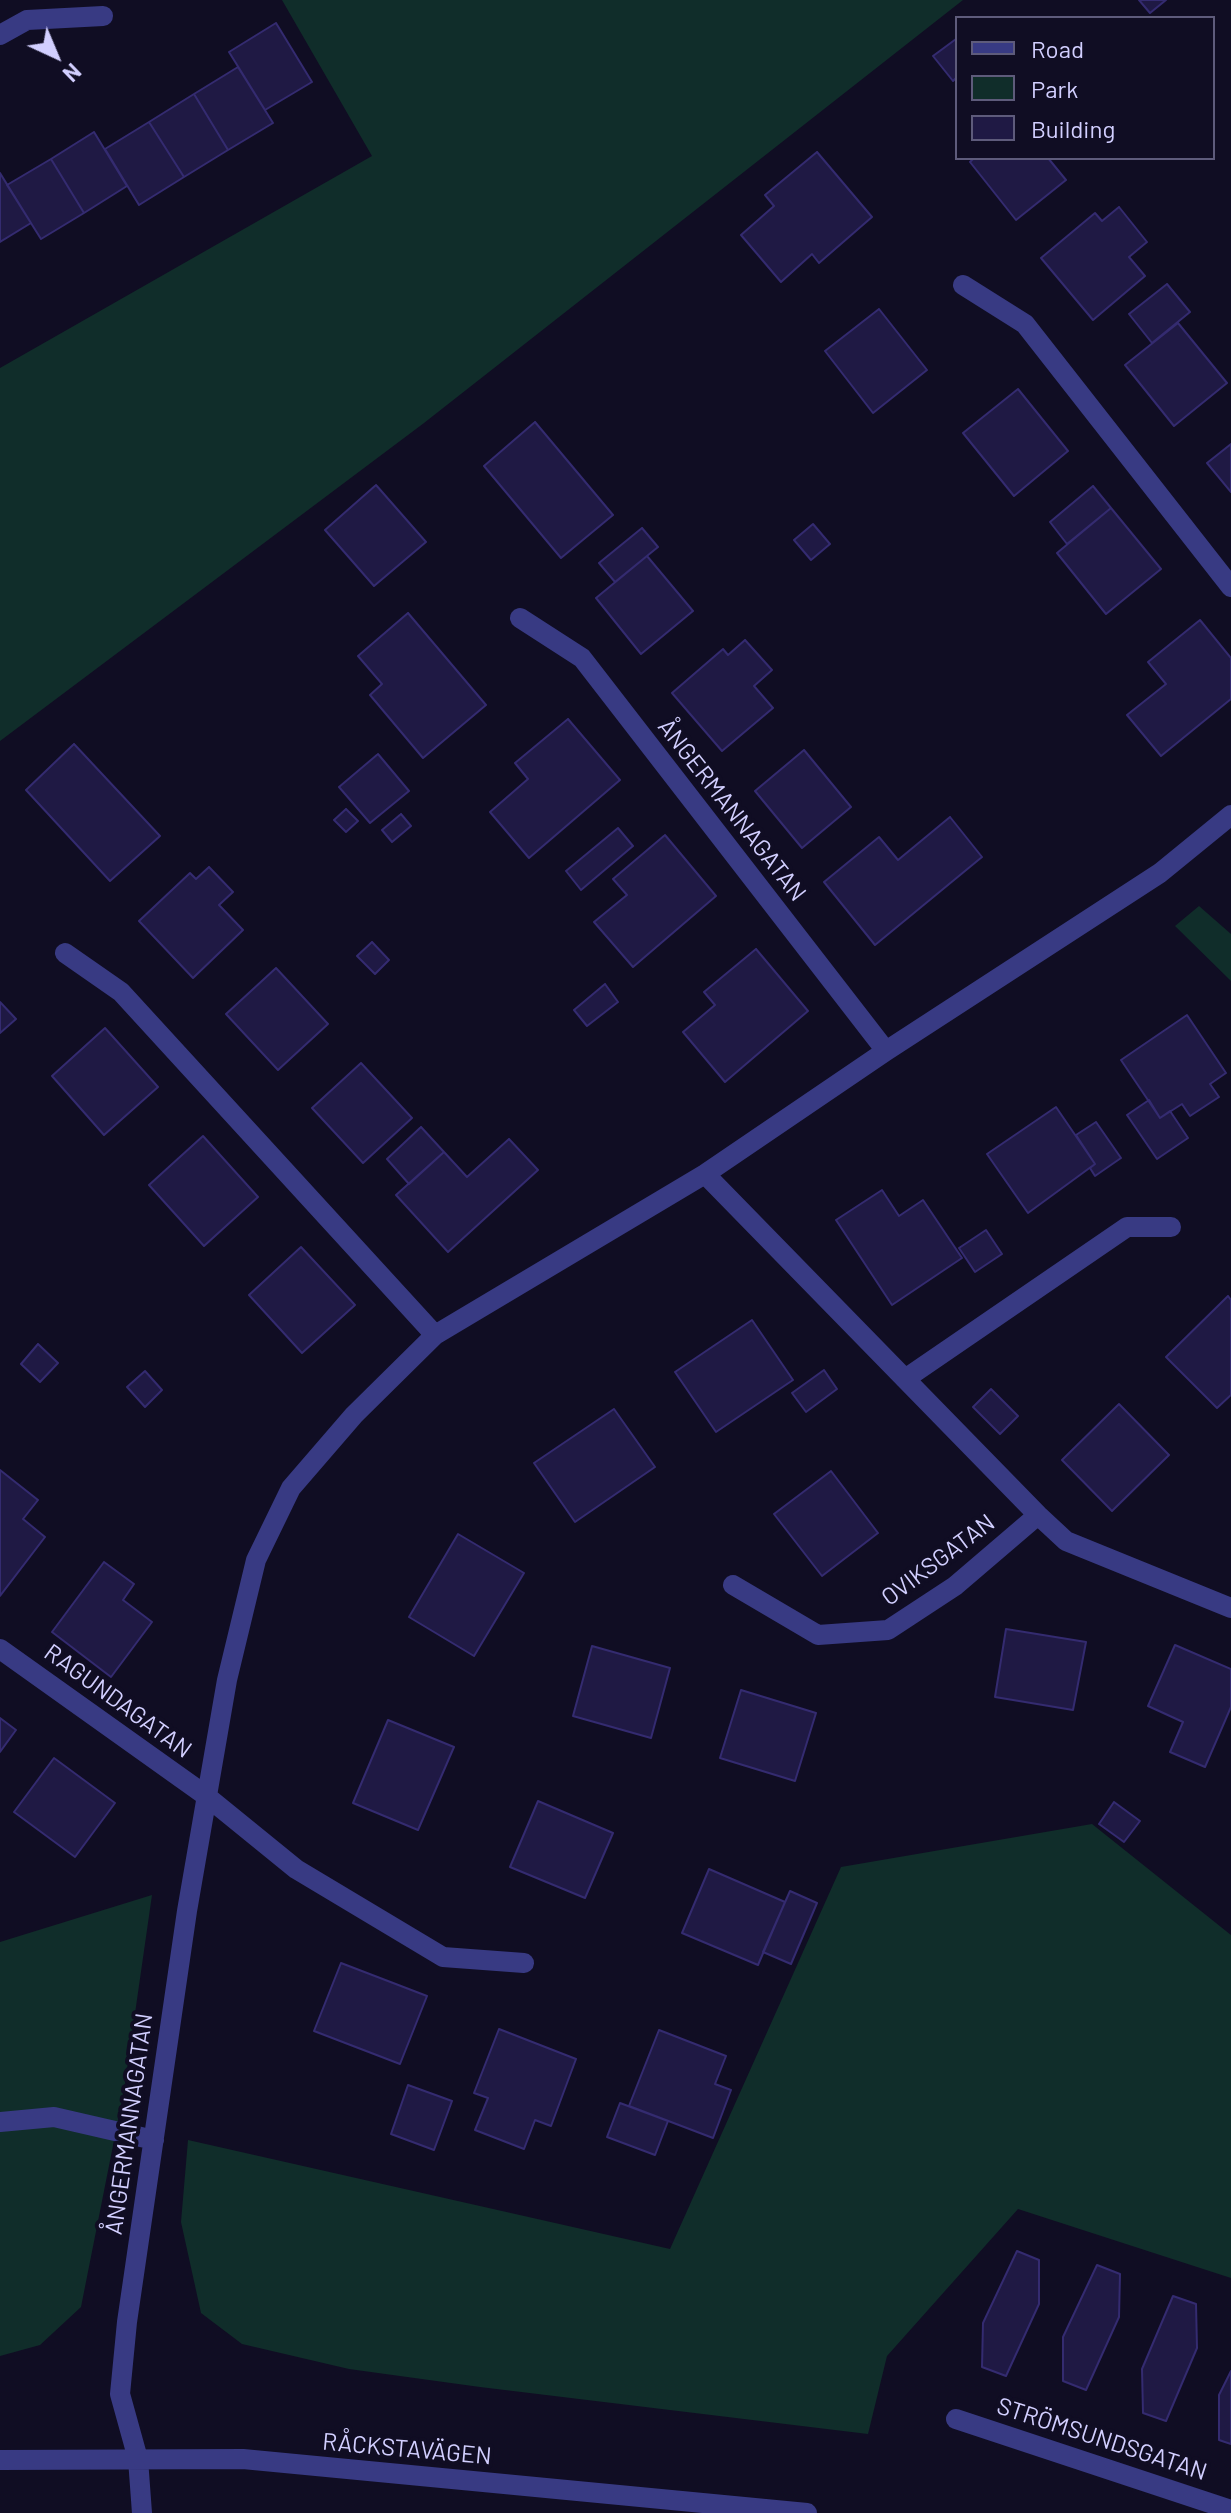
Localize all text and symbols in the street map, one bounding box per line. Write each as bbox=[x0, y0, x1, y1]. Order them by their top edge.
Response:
north arrow bbox=[16, 16, 96, 96]
legend bbox=[955, 16, 1215, 160]
text: Road bbox=[1031, 34, 1084, 63]
text: N bbox=[58, 59, 87, 88]
text: Park bbox=[1031, 74, 1078, 103]
text: Building bbox=[1031, 114, 1115, 143]
street label: ÅNGERMANNAGATAN bbox=[652, 713, 812, 907]
street label: OVIKSGATAN bbox=[876, 1508, 1000, 1612]
street label: RAGUNDAGATAN bbox=[39, 1638, 197, 1764]
street label: ÅNGERMANNAGATAN bbox=[99, 2011, 159, 2237]
street label: STRÖMSUNDSGATAN bbox=[993, 2391, 1211, 2487]
street label: RÅCKSTAVÄGEN bbox=[321, 2427, 493, 2471]

